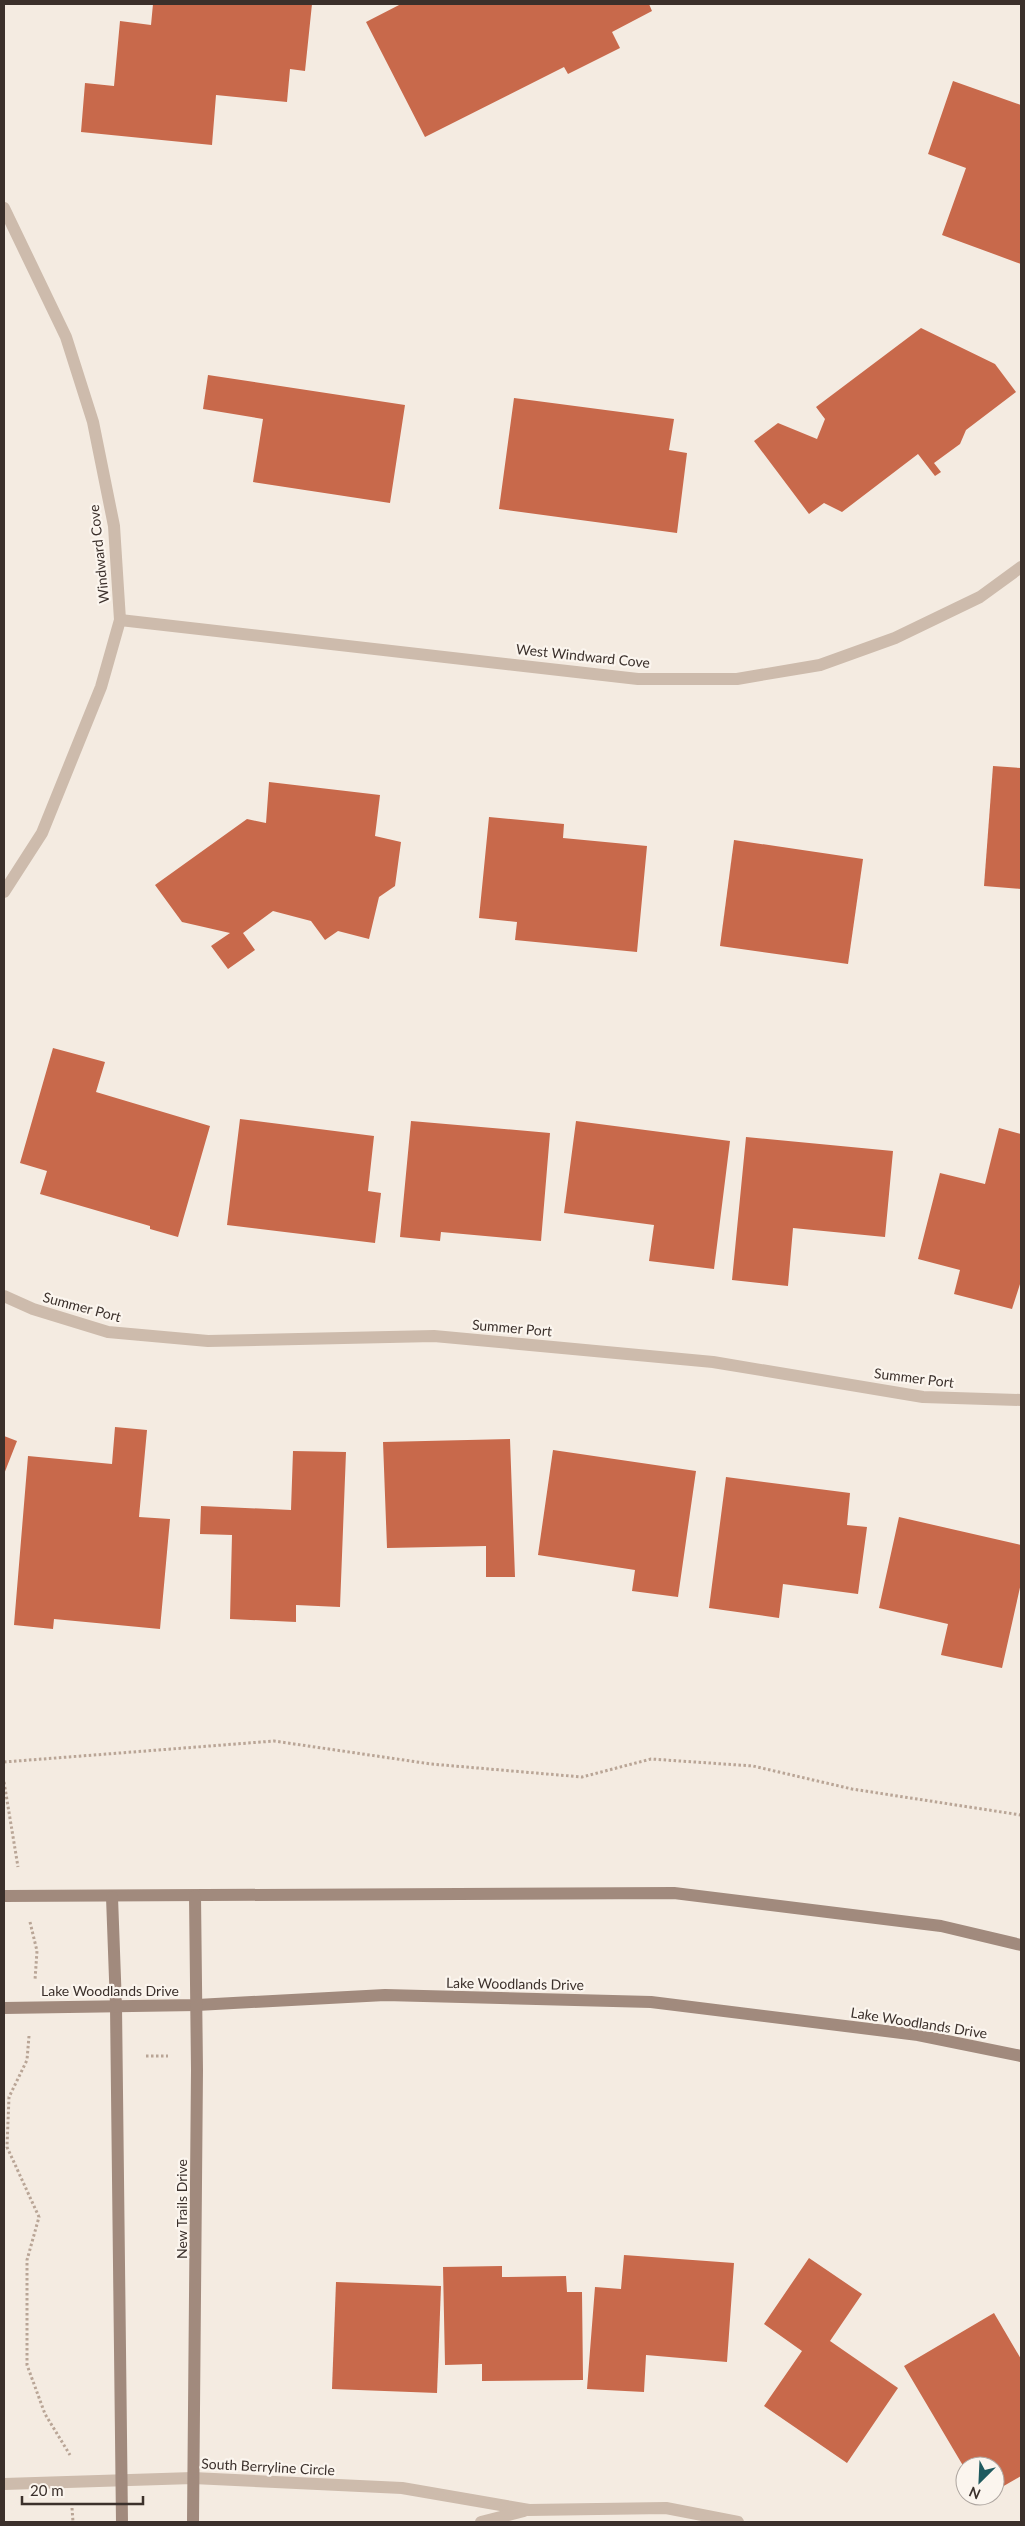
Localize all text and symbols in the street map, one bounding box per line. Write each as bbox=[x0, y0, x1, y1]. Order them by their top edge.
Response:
street label: Windward Cove bbox=[85, 504, 112, 604]
street label: West Windward Cove bbox=[515, 640, 651, 671]
street label: Summer Port bbox=[41, 1288, 123, 1325]
street label: Summer Port bbox=[471, 1316, 553, 1339]
street label: Summer Port bbox=[873, 1364, 955, 1391]
street label: Lake Woodlands Drive bbox=[446, 1974, 584, 1993]
street label: Lake Woodlands Drive bbox=[41, 1982, 179, 1999]
street label: Lake Woodlands Drive bbox=[850, 2003, 989, 2042]
street label: New Trails Drive bbox=[173, 2159, 190, 2259]
street label: South Berryline Circle bbox=[201, 2455, 335, 2478]
north arrow bbox=[955, 2456, 1005, 2506]
scale bar bbox=[22, 2474, 144, 2506]
text: 20 m bbox=[30, 2481, 64, 2499]
text: N bbox=[966, 2483, 983, 2503]

